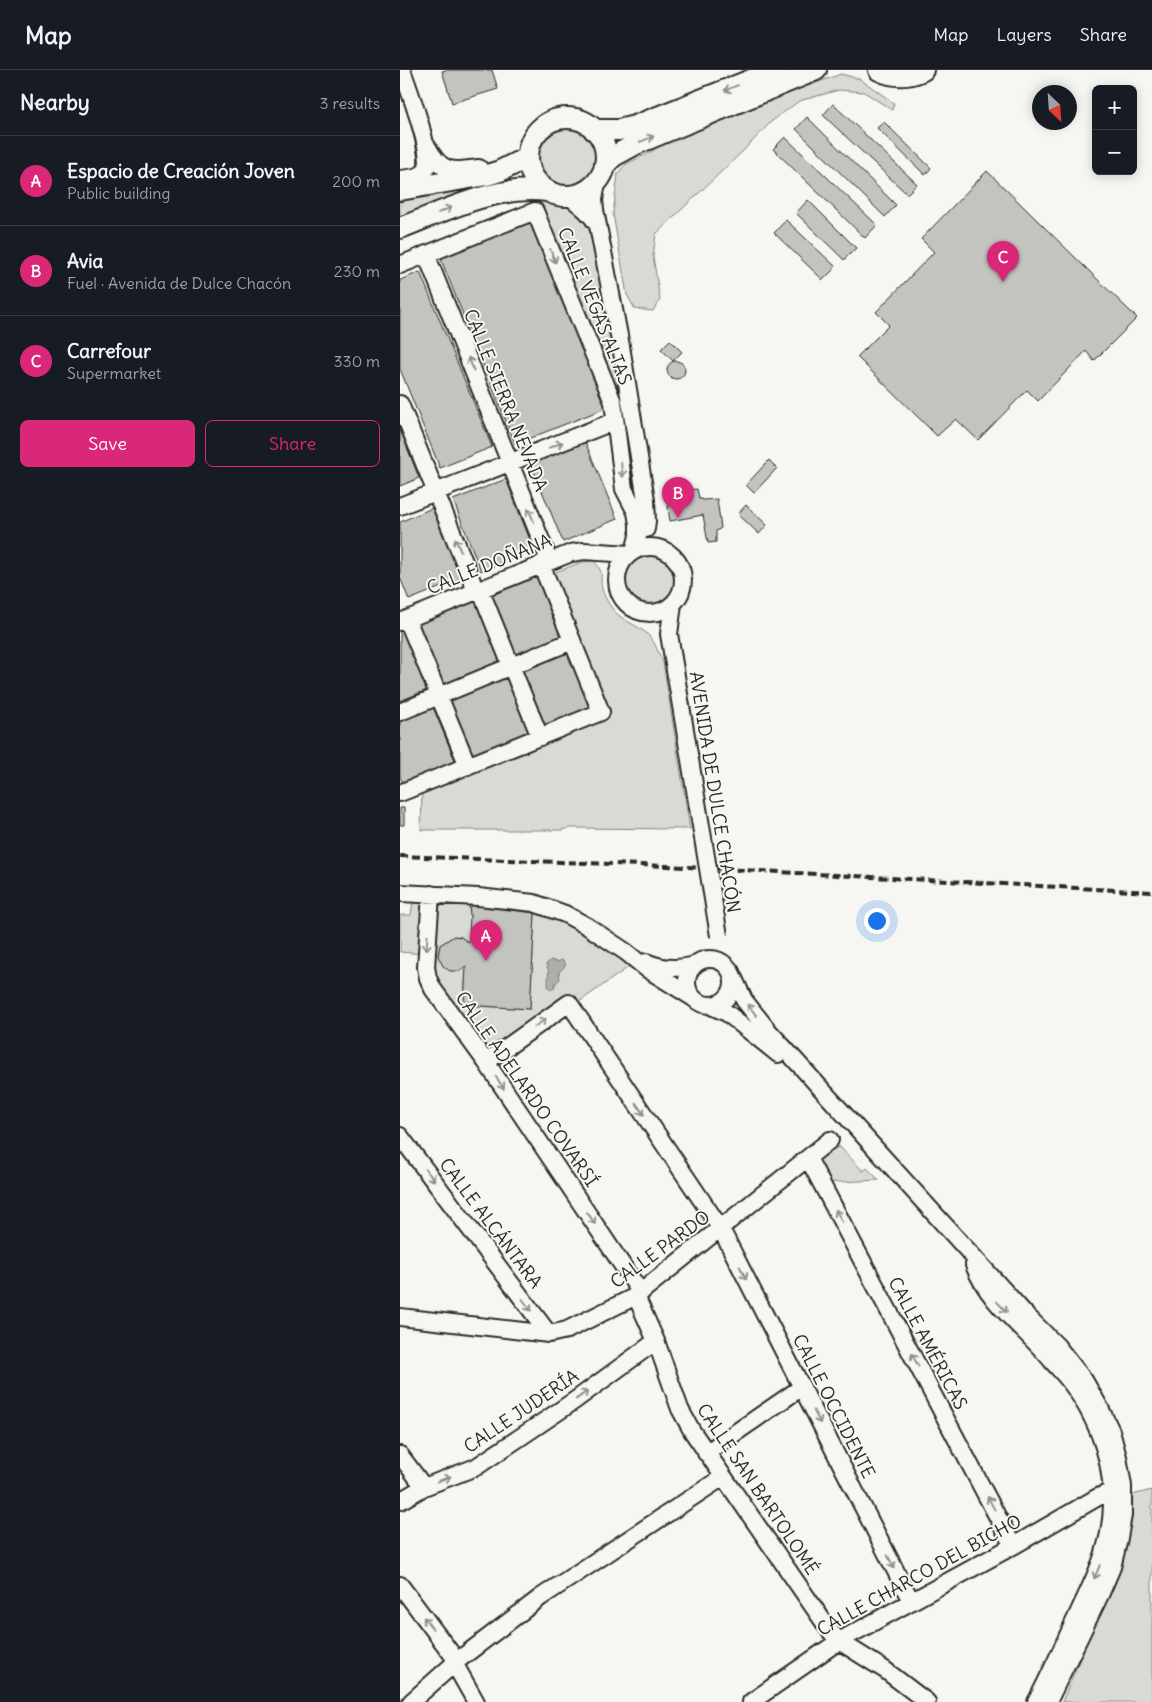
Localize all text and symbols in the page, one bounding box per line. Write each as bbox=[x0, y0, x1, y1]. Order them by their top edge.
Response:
text: Map bbox=[25, 20, 72, 50]
text: Map bbox=[933, 23, 968, 46]
text: Layers bbox=[996, 23, 1052, 46]
text: Share bbox=[1080, 23, 1127, 46]
one-way arrow bbox=[724, 84, 739, 93]
north arrow bbox=[1032, 85, 1077, 130]
map controls bbox=[1092, 85, 1137, 175]
button: + bbox=[1092, 85, 1137, 130]
text: Nearby bbox=[20, 89, 90, 116]
text: 3 results bbox=[320, 93, 380, 113]
button: − bbox=[1092, 130, 1137, 175]
one-way arrow bbox=[639, 134, 654, 144]
text: Espacio de Creación Joven bbox=[67, 159, 295, 183]
text: A bbox=[31, 171, 41, 191]
text: 200 m bbox=[332, 171, 380, 191]
text: Public building bbox=[67, 183, 170, 203]
one-way arrow bbox=[437, 205, 452, 215]
street label: CALLE VEGAS ALTAS bbox=[553, 224, 637, 388]
pin: C bbox=[987, 241, 1019, 282]
text: Avia bbox=[67, 249, 103, 273]
one-way arrow bbox=[550, 249, 559, 264]
text: B bbox=[31, 261, 41, 281]
text: 230 m bbox=[334, 261, 380, 281]
text: Fuel · Avenida de Dulce Chacón bbox=[67, 273, 291, 293]
street label: CALLE SIERRA NEVADA bbox=[459, 305, 553, 495]
text: Carrefour bbox=[67, 339, 151, 363]
text: C bbox=[31, 351, 41, 371]
text: 330 m bbox=[333, 351, 380, 371]
one-way arrow bbox=[465, 357, 475, 372]
text: Supermarket bbox=[67, 363, 161, 383]
button: Save bbox=[20, 420, 195, 467]
button: Share bbox=[205, 420, 380, 467]
one-way arrow bbox=[547, 440, 563, 449]
one-way arrow bbox=[617, 461, 627, 477]
pin: B bbox=[662, 477, 694, 518]
one-way arrow bbox=[526, 508, 535, 523]
street label: CALLE DOÑANA bbox=[423, 529, 555, 599]
one-way arrow bbox=[452, 538, 462, 553]
street label: AVENIDA DE DULCE CHACÓN bbox=[685, 670, 745, 914]
your location bbox=[864, 908, 890, 934]
pin: A bbox=[470, 920, 502, 961]
one-way arrow bbox=[423, 935, 432, 951]
street label: CALLE ADELARDO COVARSÍ bbox=[451, 987, 603, 1191]
one-way arrow bbox=[747, 1003, 757, 1017]
one-way arrow bbox=[533, 1018, 547, 1028]
one-way arrow bbox=[495, 1075, 505, 1089]
one-way arrow bbox=[635, 1101, 645, 1115]
street label: CALLE ALCÁNTARA bbox=[434, 1153, 548, 1293]
one-way arrow bbox=[425, 1168, 435, 1182]
street label: CALLE PARDO bbox=[606, 1205, 714, 1293]
one-way arrow bbox=[834, 1209, 843, 1224]
one-way arrow bbox=[586, 1210, 596, 1224]
one-way arrow bbox=[739, 1265, 748, 1280]
street label: CALLE AMÉRICAS bbox=[883, 1273, 973, 1413]
one-way arrow bbox=[522, 1298, 533, 1311]
one-way arrow bbox=[996, 1301, 1008, 1313]
street label: CALLE OCCIDENTE bbox=[788, 1330, 880, 1482]
one-way arrow bbox=[910, 1352, 920, 1367]
street label: CALLE JUDERÍA bbox=[459, 1364, 583, 1458]
one-way arrow bbox=[575, 1390, 589, 1400]
street label: CALLE SAN BARTOLOMÉ bbox=[692, 1399, 824, 1579]
one-way arrow bbox=[812, 1410, 822, 1425]
one-way arrow bbox=[436, 1474, 451, 1484]
one-way arrow bbox=[986, 1496, 995, 1511]
street label: CALLE CHARCO DEL BICHO bbox=[813, 1509, 1025, 1641]
one-way arrow bbox=[887, 1554, 896, 1569]
one-way arrow bbox=[1091, 1564, 1100, 1579]
one-way arrow bbox=[423, 1617, 434, 1630]

